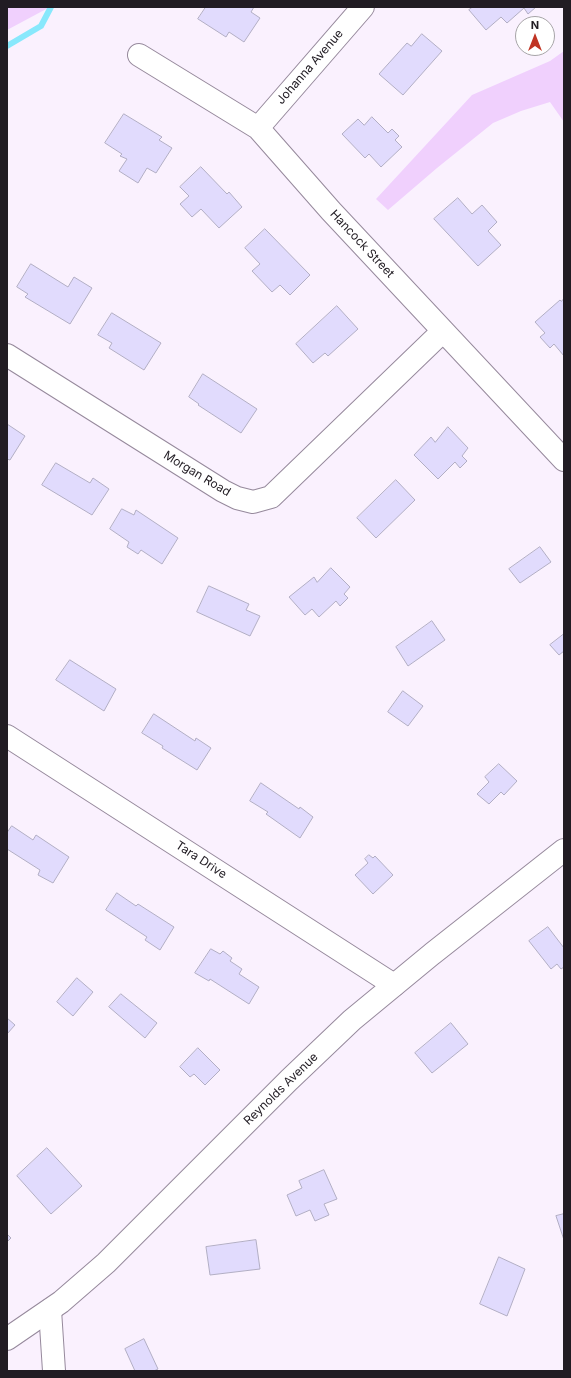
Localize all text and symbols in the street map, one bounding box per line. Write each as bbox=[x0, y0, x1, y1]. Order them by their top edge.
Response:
north arrow bbox=[515, 16, 555, 56]
text: N bbox=[531, 18, 539, 32]
street label: Johanna Avenue bbox=[274, 27, 346, 107]
street label: Hancock Street bbox=[327, 207, 397, 281]
street label: Morgan Road bbox=[161, 448, 233, 500]
street label: Tara Drive bbox=[173, 838, 229, 882]
street label: Reynolds Avenue bbox=[241, 1050, 321, 1128]

